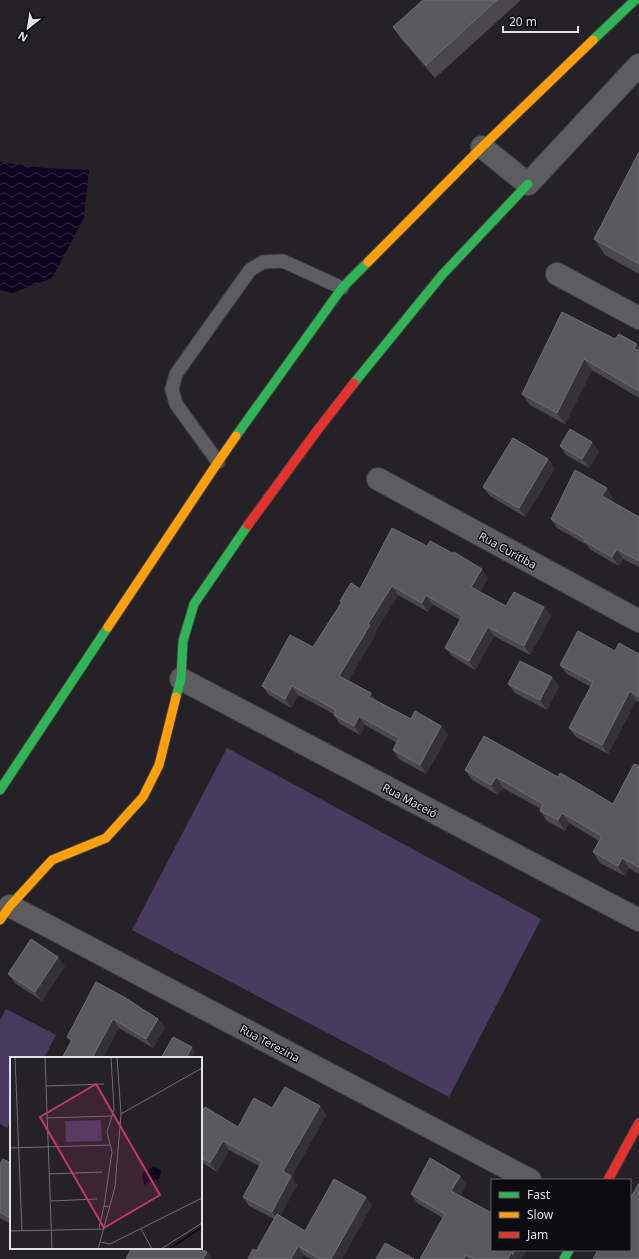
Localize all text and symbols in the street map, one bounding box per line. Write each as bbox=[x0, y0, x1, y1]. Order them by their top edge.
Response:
north arrow bbox=[8, 8, 48, 48]
scale bar bbox=[503, 8, 578, 34]
text: 20 m bbox=[509, 13, 537, 30]
text: N bbox=[15, 28, 30, 46]
street label: Rua Curitiba bbox=[477, 528, 539, 572]
street label: Rua Maceió bbox=[380, 779, 440, 821]
street label: Rua Terezina bbox=[238, 1021, 302, 1065]
inset map bbox=[10, 1057, 202, 1249]
legend bbox=[491, 1179, 631, 1251]
text: Fast bbox=[527, 1186, 551, 1203]
text: Slow bbox=[527, 1206, 554, 1223]
text: Jam bbox=[526, 1226, 548, 1243]

